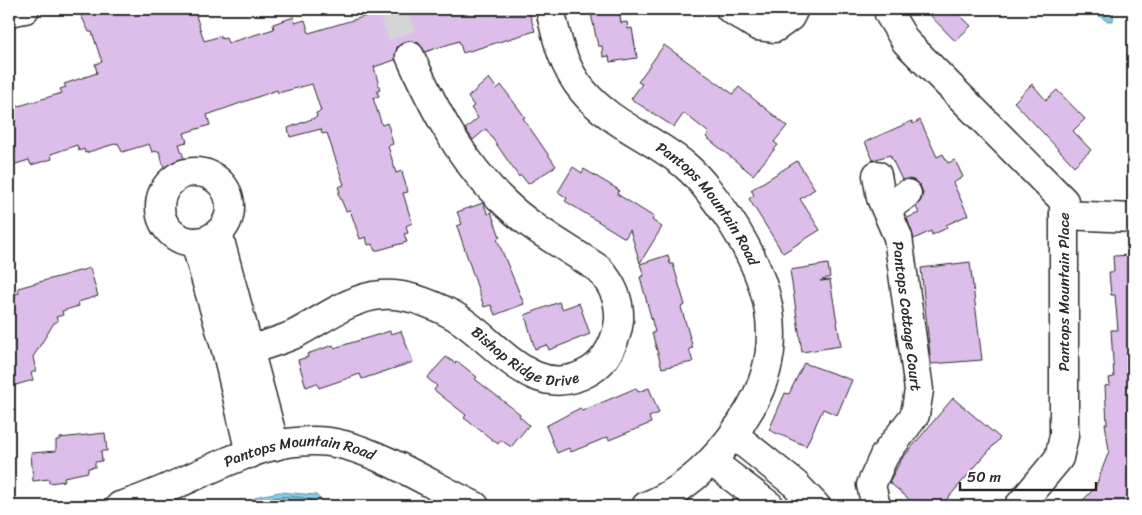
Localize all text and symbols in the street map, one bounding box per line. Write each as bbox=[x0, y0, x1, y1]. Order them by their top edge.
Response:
street label: Pantops Mountain Road bbox=[651, 135, 767, 271]
street label: Pantops Mountain Place bbox=[1051, 212, 1077, 372]
street label: Pantops Cottage Court bbox=[885, 239, 929, 393]
street label: Bishop Ridge Drive bbox=[465, 320, 583, 394]
street label: Pantops Mountain Road bbox=[220, 428, 380, 475]
scale bar bbox=[960, 460, 1096, 492]
text: 50 m bbox=[967, 464, 1002, 490]

